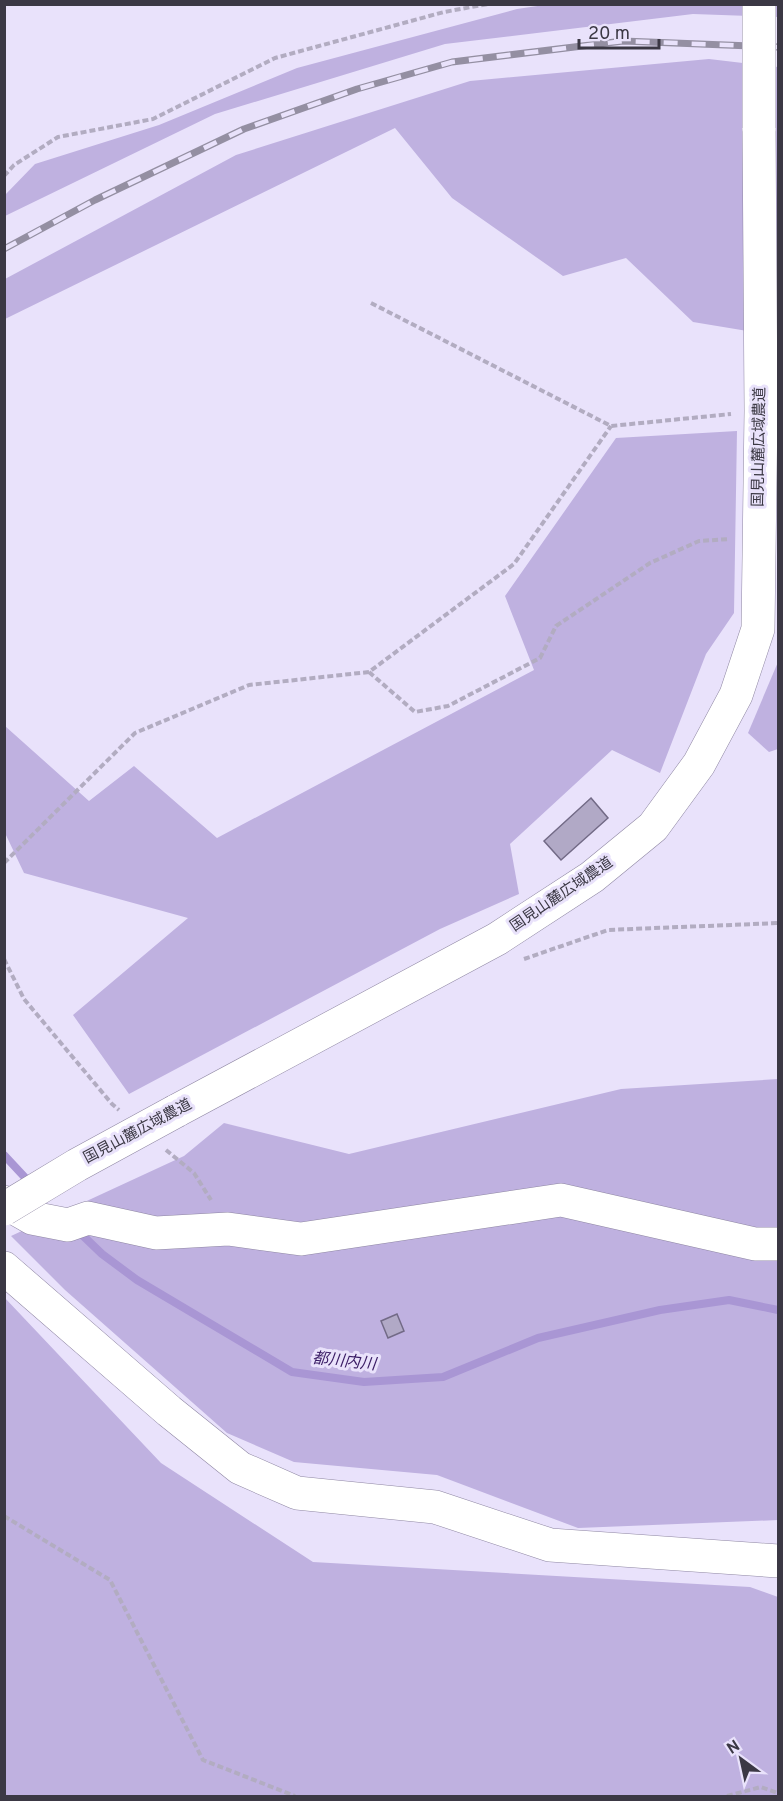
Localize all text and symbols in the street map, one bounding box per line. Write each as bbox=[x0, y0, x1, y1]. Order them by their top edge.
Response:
scale bar bbox=[579, 12, 658, 50]
text: 20 m bbox=[588, 23, 630, 46]
street label: 国見山麓広域農道 bbox=[749, 387, 771, 507]
street label: 国見山麓広域農道 bbox=[507, 854, 617, 936]
street label: 国見山麓広域農道 bbox=[81, 1095, 195, 1169]
water label: 都川内川 bbox=[311, 1349, 379, 1375]
north arrow bbox=[711, 1729, 771, 1789]
text: N bbox=[724, 1737, 744, 1760]

